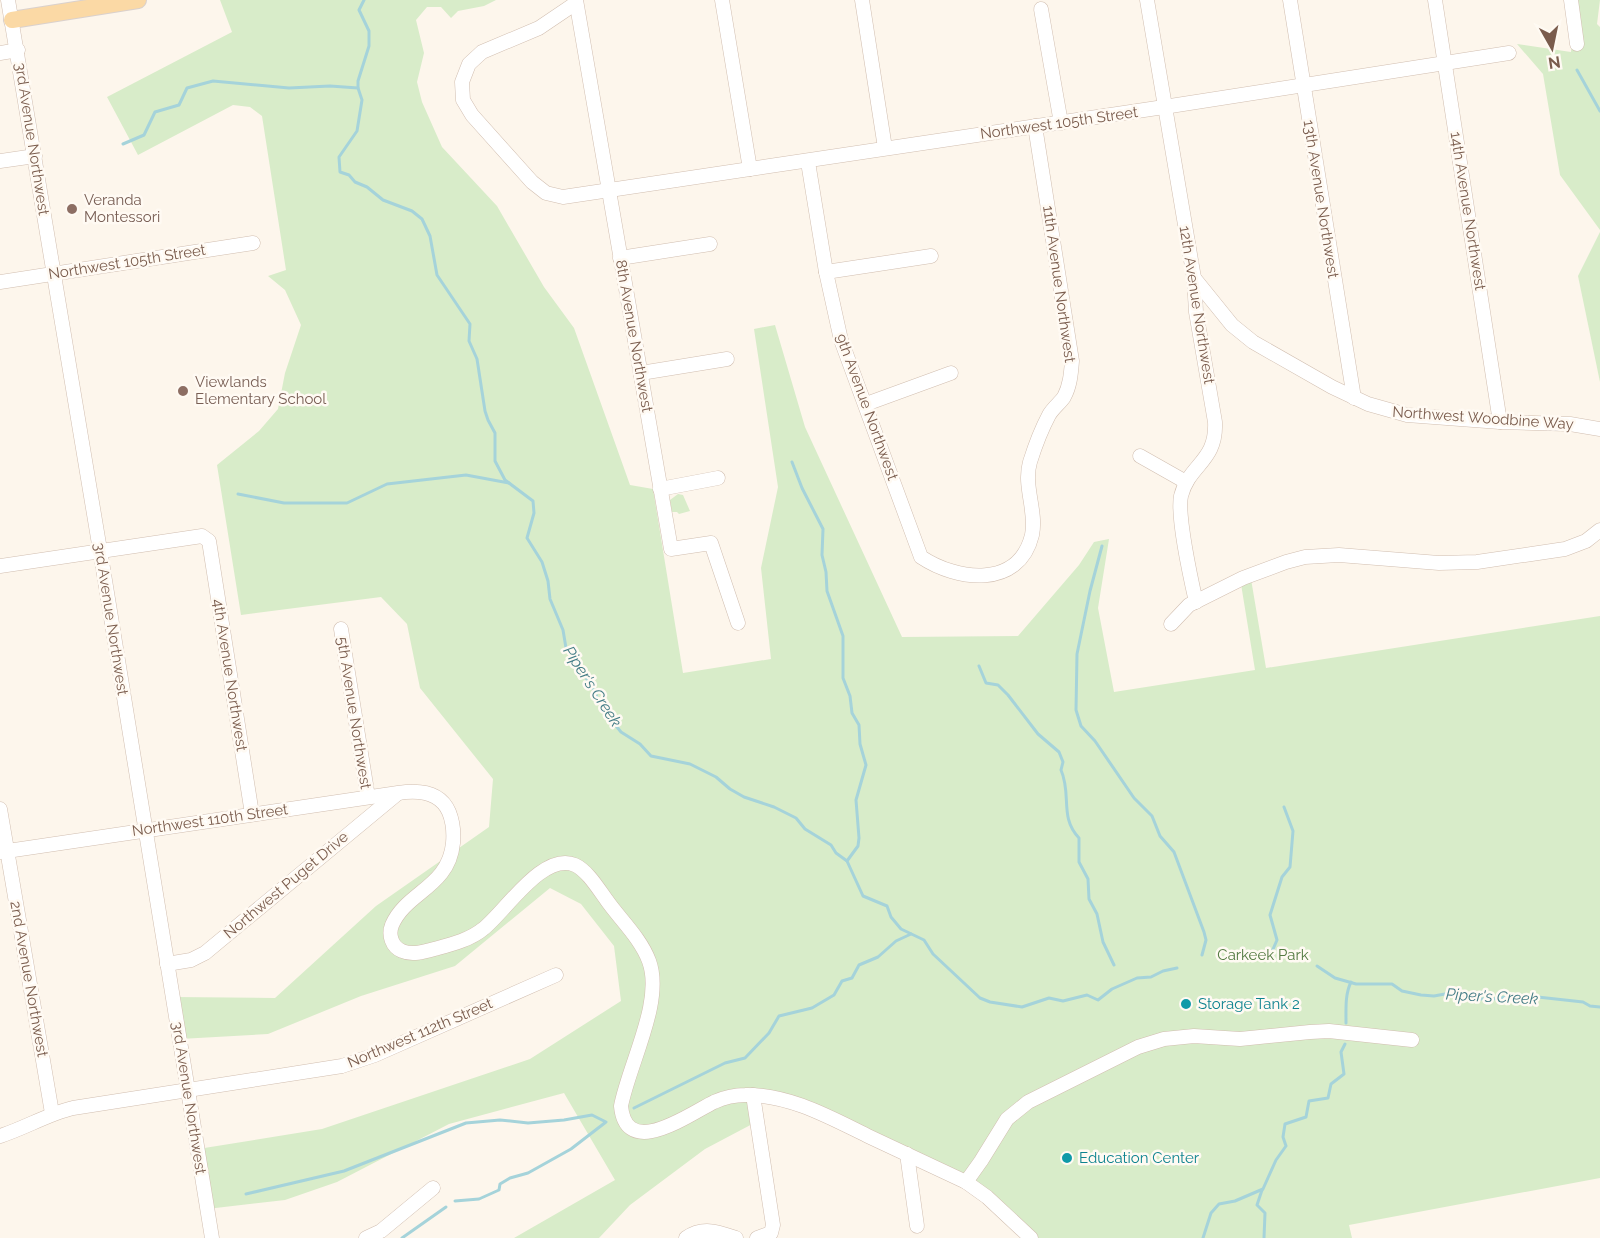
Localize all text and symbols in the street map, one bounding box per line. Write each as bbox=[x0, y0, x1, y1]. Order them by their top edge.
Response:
north arrow bbox=[1522, 18, 1582, 78]
text: N bbox=[1547, 52, 1562, 73]
street label: 3rd Avenue Northwest bbox=[11, 61, 53, 217]
street label: Northwest 105th Street bbox=[979, 103, 1139, 143]
street label: 13th Avenue Northwest bbox=[1300, 118, 1342, 280]
street label: 14th Avenue Northwest bbox=[1447, 130, 1489, 292]
place label: Veranda Montessori bbox=[84, 191, 160, 226]
marker: Veranda Montessori bbox=[65, 202, 79, 216]
street label: 11th Avenue Northwest bbox=[1039, 204, 1079, 364]
street label: 12th Avenue Northwest bbox=[1176, 225, 1218, 385]
street label: Northwest 105th Street bbox=[47, 241, 207, 283]
street label: 8th Avenue Northwest bbox=[612, 258, 656, 414]
street label: 9th Avenue Northwest bbox=[832, 331, 902, 483]
place label: Viewlands Elementary School bbox=[195, 373, 327, 408]
marker: Viewlands Elementary School bbox=[176, 384, 190, 398]
street label: Northwest Woodbine Way bbox=[1392, 403, 1574, 433]
street label: 3rd Avenue Northwest bbox=[90, 541, 132, 697]
street label: 4th Avenue Northwest bbox=[209, 598, 251, 752]
street label: 5th Avenue Northwest bbox=[333, 636, 375, 790]
water label: Piper's Creek bbox=[559, 642, 626, 731]
street label: Northwest 110th Street bbox=[131, 800, 289, 840]
street label: Northwest Puget Drive bbox=[220, 828, 352, 942]
street label: 2nd Avenue Northwest bbox=[6, 900, 52, 1058]
park label: Carkeek Park bbox=[1217, 946, 1309, 964]
water label: Piper's Creek bbox=[1445, 985, 1539, 1008]
street label: Northwest 112th Street bbox=[345, 994, 495, 1072]
place label: Storage Tank 2 bbox=[1198, 995, 1300, 1013]
marker: Storage Tank 2 bbox=[1179, 997, 1193, 1011]
street label: 3rd Avenue Northwest bbox=[168, 1020, 210, 1176]
place label: Education Center bbox=[1079, 1149, 1200, 1167]
marker: Education Center bbox=[1060, 1151, 1074, 1165]

